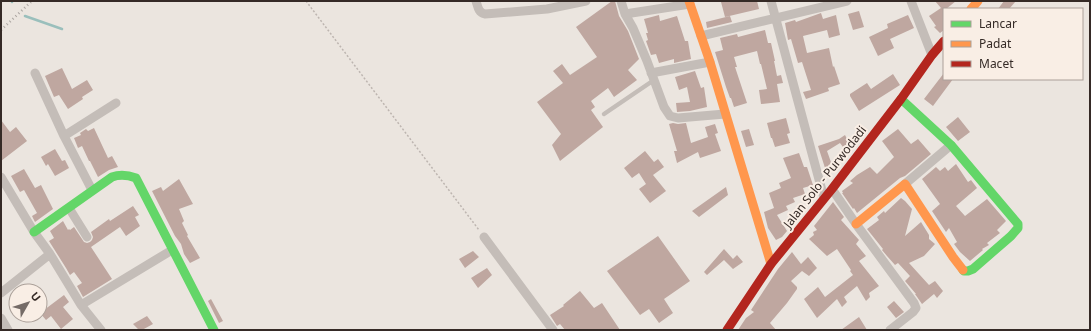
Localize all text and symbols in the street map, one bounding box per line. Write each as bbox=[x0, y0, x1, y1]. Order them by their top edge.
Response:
legend bbox=[943, 8, 1083, 80]
text: Lancar bbox=[979, 15, 1017, 32]
text: Padat bbox=[979, 35, 1012, 52]
text: Macet bbox=[979, 55, 1014, 72]
street label: Jalan Solo - Purwodadi bbox=[779, 122, 870, 232]
north arrow bbox=[8, 283, 48, 323]
text: U bbox=[28, 288, 45, 304]

